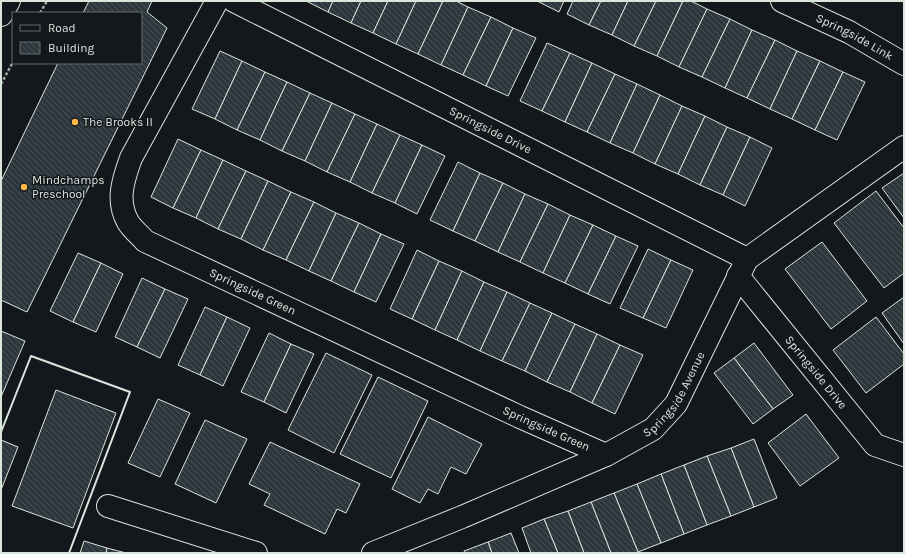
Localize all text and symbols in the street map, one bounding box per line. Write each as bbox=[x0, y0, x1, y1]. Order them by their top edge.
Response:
street label: Springside Link bbox=[814, 11, 896, 63]
legend bbox=[12, 12, 142, 64]
text: Road bbox=[48, 21, 76, 35]
text: Building bbox=[48, 41, 95, 55]
street label: Springside Drive bbox=[447, 103, 534, 156]
place label: The Brooks II bbox=[83, 115, 153, 129]
marker: The Brooks II bbox=[70, 117, 80, 127]
place label: Mindchamps Preschool bbox=[32, 173, 105, 201]
marker: Mindchamps Preschool bbox=[19, 182, 29, 192]
street label: Springside Green bbox=[207, 265, 298, 318]
street label: Springside Drive bbox=[782, 333, 850, 412]
street label: Springside Avenue bbox=[641, 349, 708, 440]
street label: Springside Green bbox=[501, 403, 592, 454]

